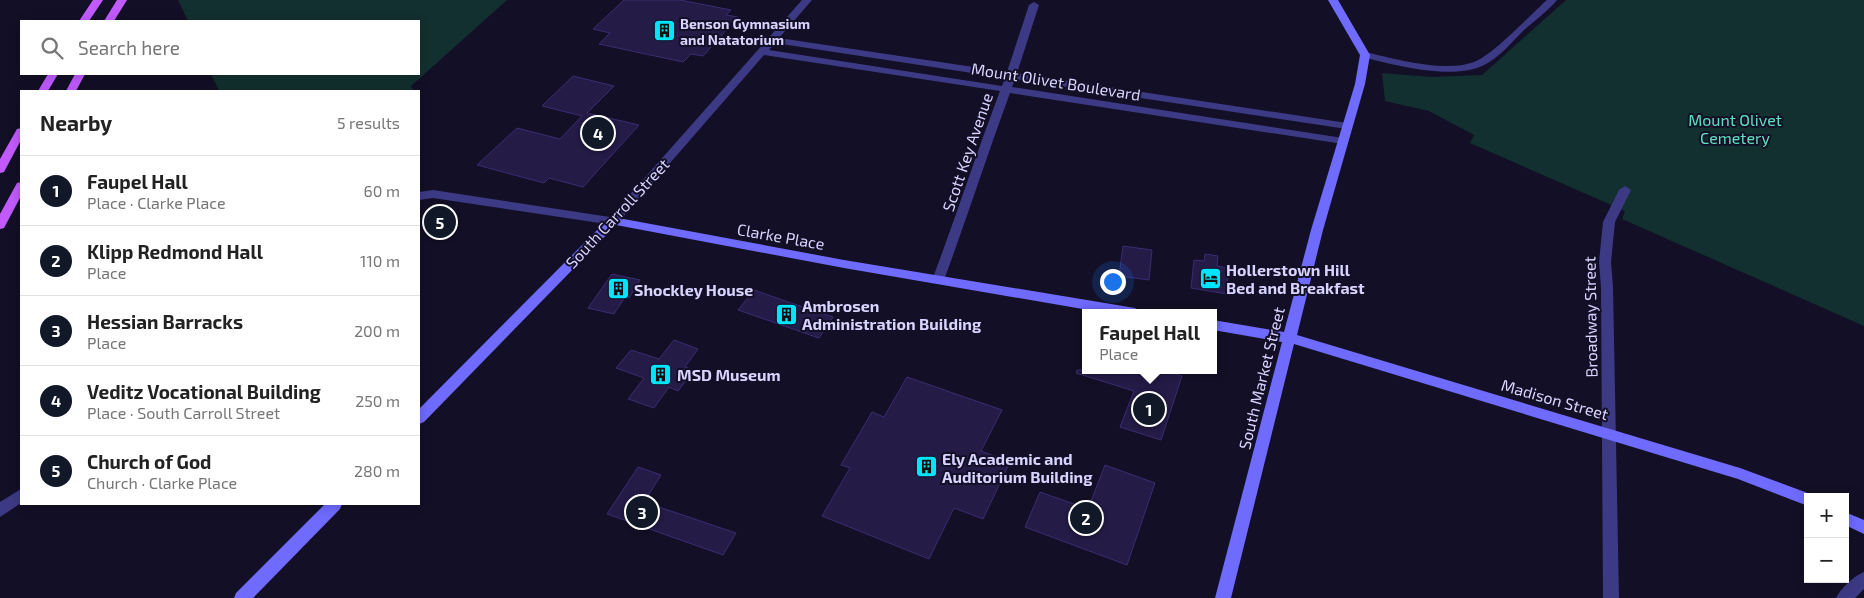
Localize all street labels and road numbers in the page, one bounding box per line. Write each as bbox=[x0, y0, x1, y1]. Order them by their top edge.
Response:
street label: Mount Olivet Boulevard bbox=[970, 58, 1142, 104]
street label: Scott Key Avenue bbox=[938, 90, 996, 214]
street label: South Carroll Street bbox=[561, 154, 673, 272]
street label: Clarke Place bbox=[736, 219, 826, 253]
street label: Broadway Street bbox=[1579, 256, 1601, 378]
street label: South Market Street bbox=[1234, 305, 1288, 451]
street label: Madison Street bbox=[1499, 375, 1611, 423]

